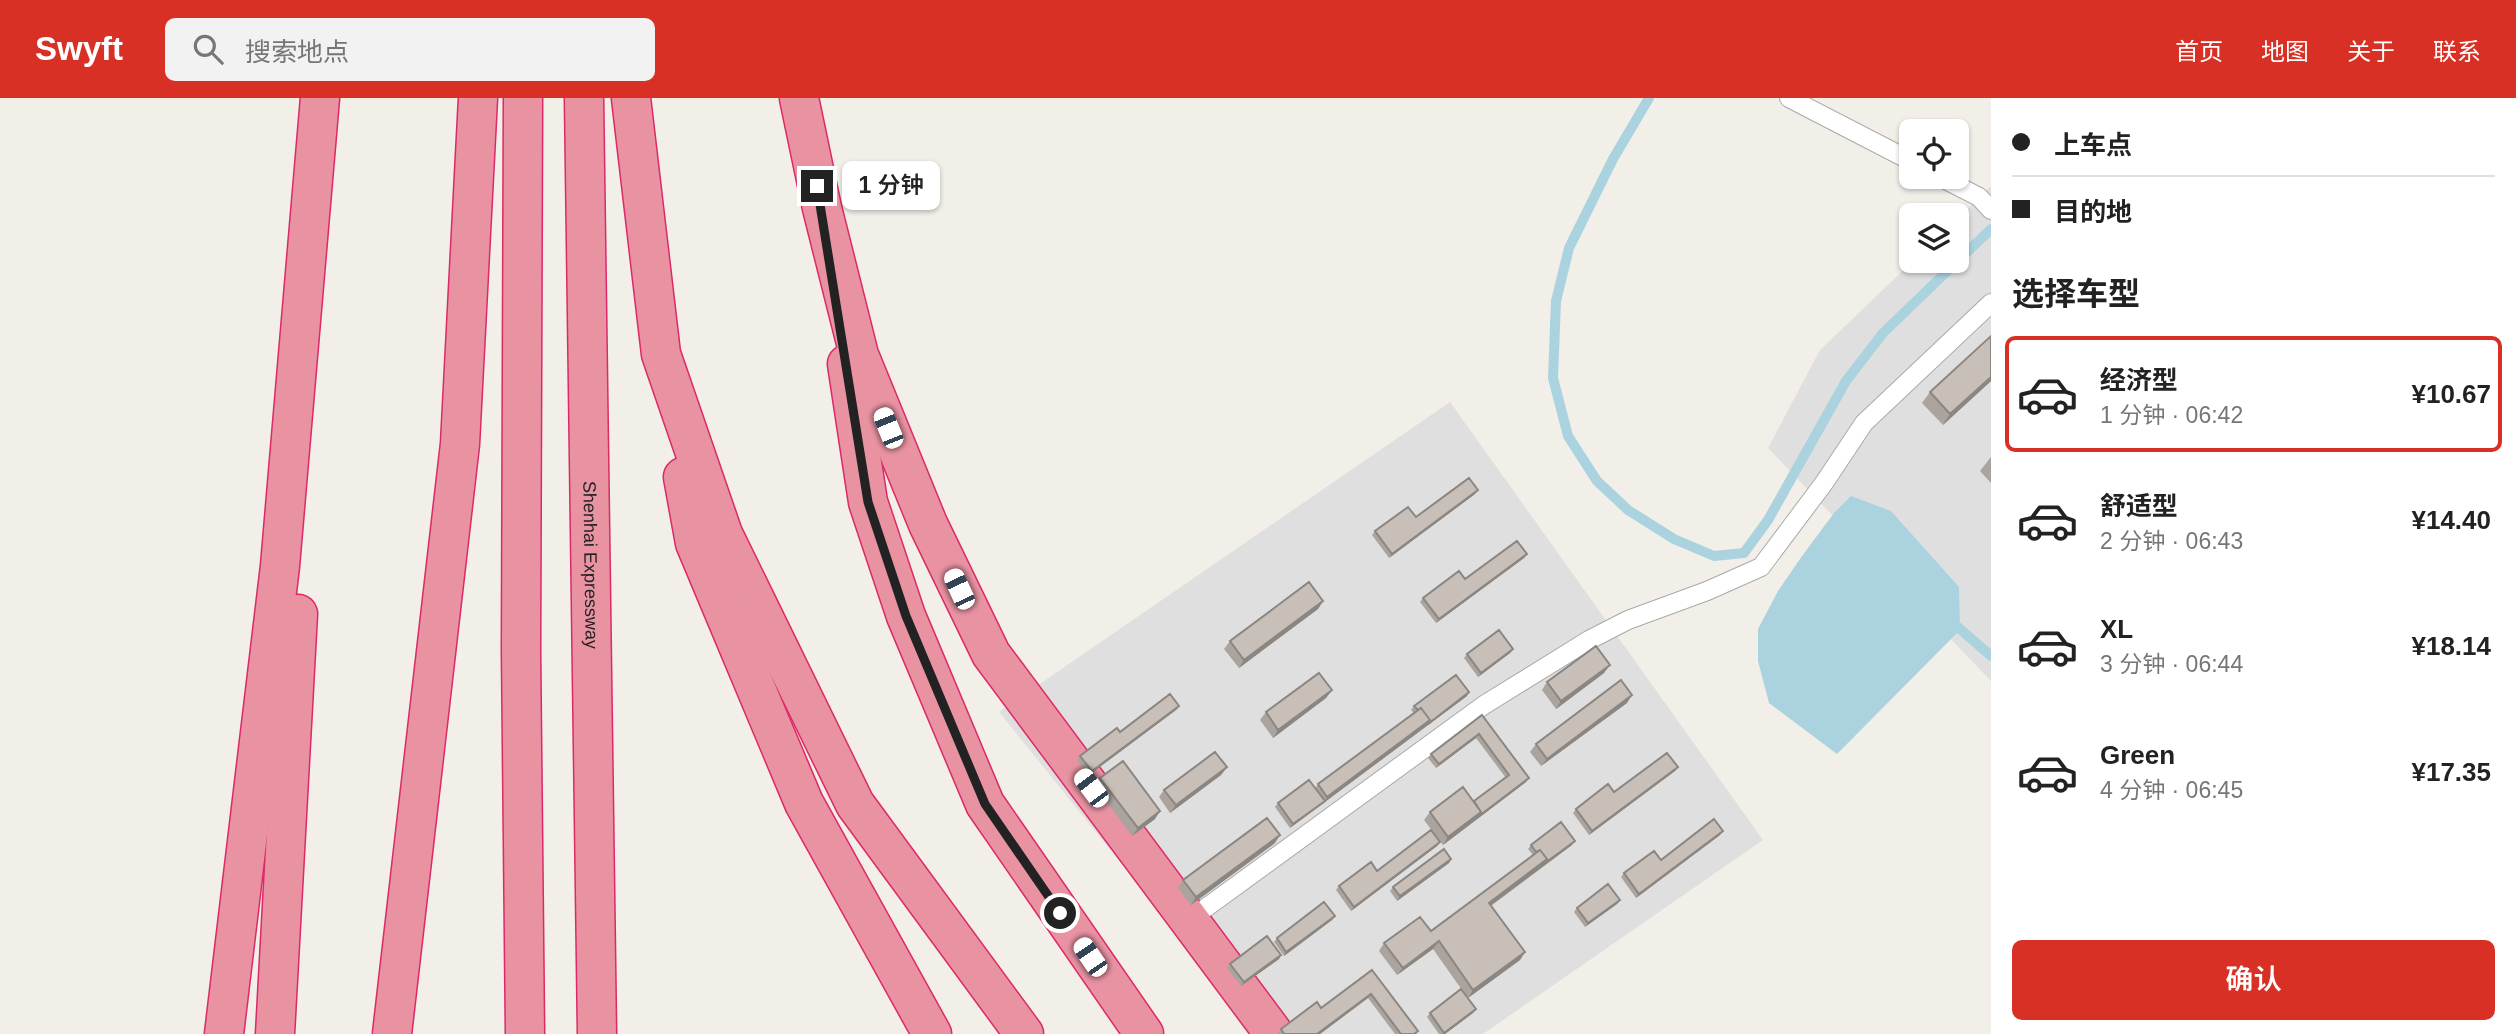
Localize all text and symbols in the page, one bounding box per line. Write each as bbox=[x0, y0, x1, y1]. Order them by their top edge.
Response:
search box bbox=[165, 18, 655, 81]
text: Swyft bbox=[35, 30, 123, 67]
icon: search bbox=[189, 30, 227, 68]
text: 搜索地点 bbox=[245, 37, 349, 67]
text: 首页 bbox=[2175, 38, 2223, 65]
text: 地图 bbox=[2261, 38, 2309, 65]
text: 关于 bbox=[2347, 38, 2395, 65]
text: 联系 bbox=[2433, 38, 2481, 65]
map controls bbox=[1899, 119, 1969, 273]
button: locate bbox=[1899, 119, 1969, 189]
text: 上车点 bbox=[2054, 130, 2132, 160]
callout: 1 分钟 bbox=[842, 162, 940, 210]
route end bbox=[801, 170, 833, 202]
text: 1 分钟 bbox=[858, 172, 924, 198]
text: 目的地 bbox=[2054, 197, 2132, 227]
button: layers bbox=[1899, 203, 1969, 273]
text: 选择车型 bbox=[2012, 276, 2140, 312]
icon: car bbox=[2016, 363, 2079, 426]
text: 经济型 bbox=[2100, 365, 2178, 395]
text: ¥10.67 bbox=[2411, 379, 2491, 409]
text: 1 分钟 · 06:42 bbox=[2100, 402, 2243, 428]
car bbox=[871, 405, 906, 451]
street label: Shenhai Expressway bbox=[579, 481, 602, 649]
icon: car bbox=[2016, 489, 2079, 552]
text: 舒适型 bbox=[2100, 491, 2178, 521]
text: ¥14.40 bbox=[2411, 505, 2491, 535]
text: 2 分钟 · 06:43 bbox=[2100, 528, 2243, 554]
car bbox=[941, 566, 978, 612]
text: XL bbox=[2100, 614, 2133, 644]
icon: car bbox=[2016, 615, 2079, 678]
text: ¥18.14 bbox=[2411, 631, 2491, 661]
text: 3 分钟 · 06:44 bbox=[2100, 651, 2243, 677]
text: Green bbox=[2100, 740, 2175, 770]
icon: car bbox=[2016, 741, 2079, 804]
text: ¥17.35 bbox=[2411, 757, 2491, 787]
car bbox=[1070, 765, 1113, 811]
text: 4 分钟 · 06:45 bbox=[2100, 777, 2243, 803]
route start bbox=[1044, 897, 1076, 929]
car bbox=[1070, 934, 1111, 980]
button: 确认 bbox=[2012, 940, 2495, 1020]

